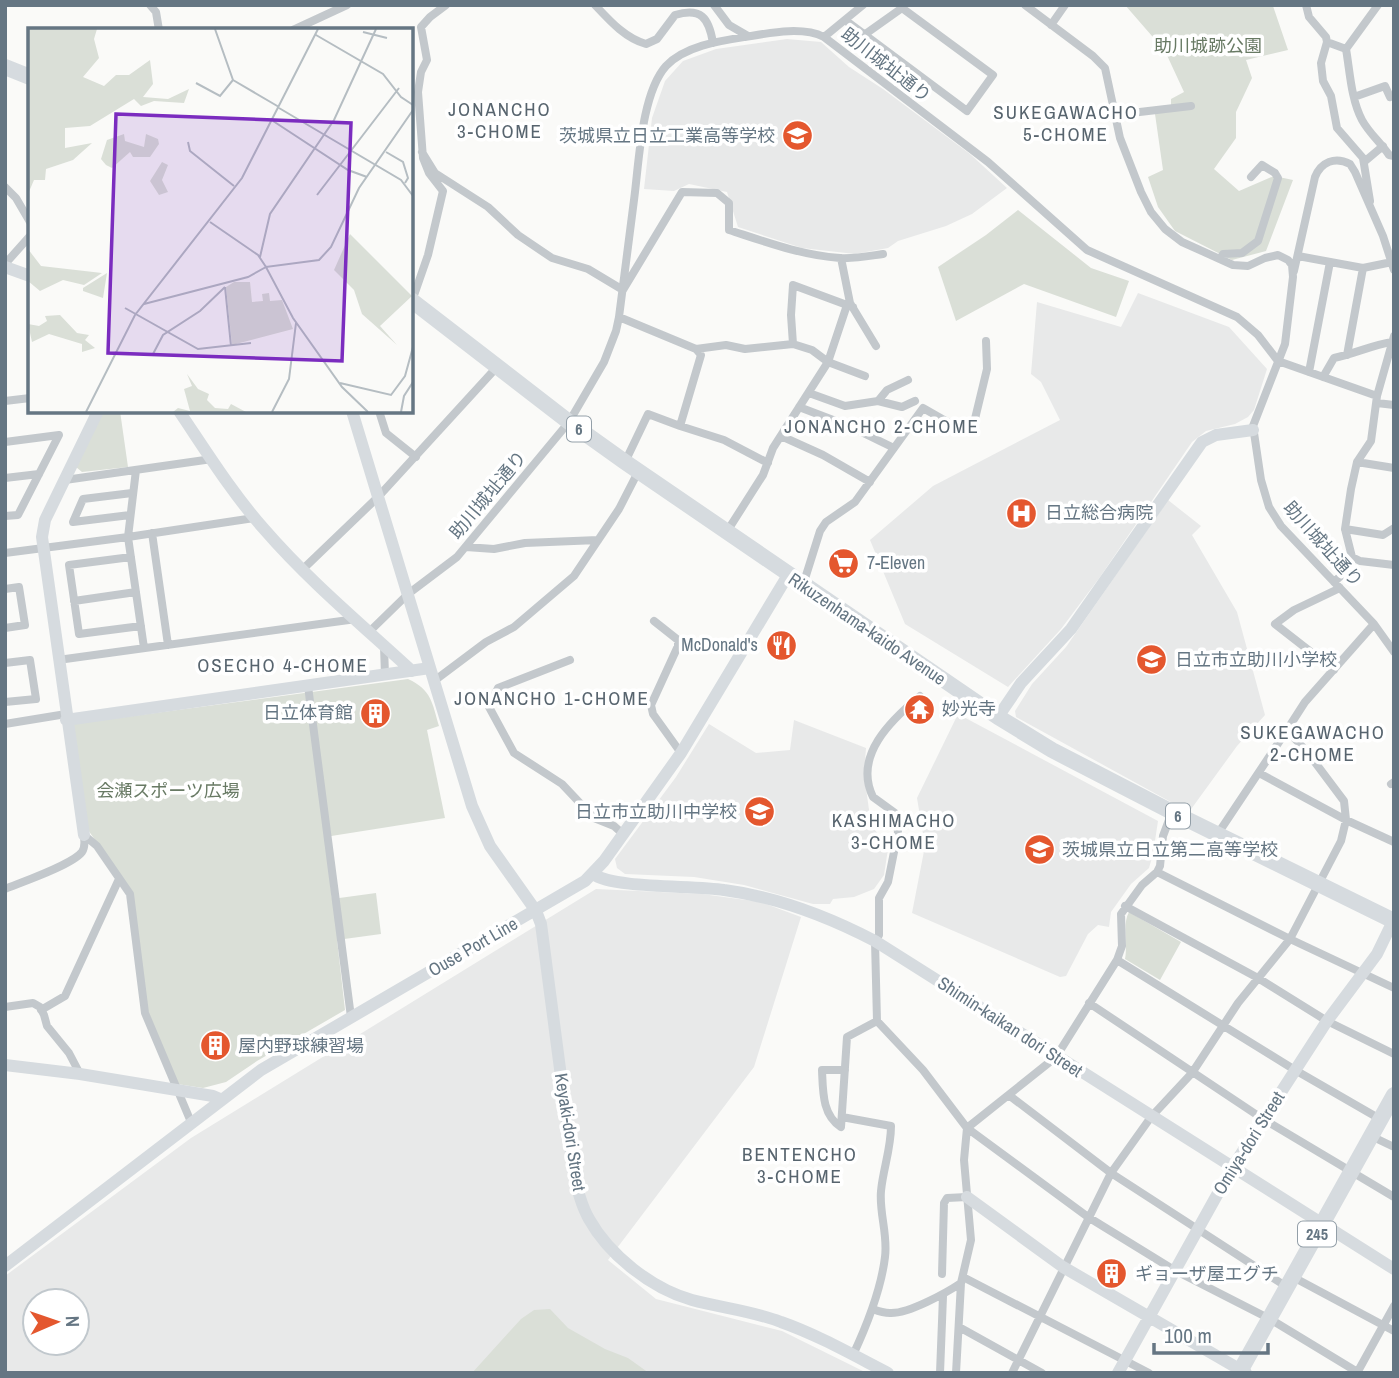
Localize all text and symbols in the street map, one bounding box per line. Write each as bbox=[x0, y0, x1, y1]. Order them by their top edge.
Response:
street label: 助川城址通り bbox=[836, 22, 937, 108]
inset map bbox=[28, 28, 413, 413]
park label: 助川城跡公園 bbox=[1154, 33, 1262, 58]
district label: JONANCHO 3-CHOME bbox=[448, 96, 552, 144]
district label: SUKEGAWACHO 5-CHOME bbox=[993, 99, 1139, 147]
school or university icon: 茨城県立日立工業高等学校 bbox=[781, 119, 815, 153]
place label: 茨城県立日立工業高等学校 bbox=[559, 123, 775, 148]
district label: JONANCHO 2-CHOME bbox=[784, 413, 980, 439]
road number: 6 bbox=[567, 416, 591, 442]
street label: 助川城址通り bbox=[443, 445, 532, 544]
street label: 助川城址通り bbox=[1278, 495, 1369, 592]
hospital icon: 日立総合病院 bbox=[1005, 496, 1039, 530]
place label: 日立総合病院 bbox=[1045, 500, 1153, 525]
supermarket icon: 7-Eleven bbox=[827, 546, 861, 580]
place label: 7-Eleven bbox=[867, 550, 925, 575]
street label: Rikuzenhama-kaido Avenue bbox=[784, 566, 951, 691]
restaurant icon: McDonald's bbox=[764, 628, 798, 662]
place label: McDonald's bbox=[681, 632, 758, 657]
school or university icon: 日立市立助川小学校 bbox=[1135, 643, 1169, 677]
place label: 日立市立助川小学校 bbox=[1175, 647, 1337, 672]
district label: OSECHO 4-CHOME bbox=[197, 652, 369, 678]
district label: JONANCHO 1-CHOME bbox=[454, 685, 650, 711]
temple icon: 妙光寺 bbox=[902, 692, 936, 726]
building icon: 日立体育館 bbox=[359, 696, 393, 730]
place label: 妙光寺 bbox=[942, 696, 996, 721]
place label: 日立体育館 bbox=[263, 700, 353, 725]
district label: SUKEGAWACHO 2-CHOME bbox=[1240, 719, 1386, 767]
park label: 会瀬スポーツ広場 bbox=[96, 778, 240, 803]
school or university icon: 日立市立助川中学校 bbox=[743, 795, 777, 829]
place label: 日立市立助川中学校 bbox=[575, 799, 737, 824]
road number: 6 bbox=[1166, 804, 1190, 828]
district label: KASHIMACHO 3-CHOME bbox=[832, 807, 956, 855]
school or university icon: 茨城県立日立第二高等学校 bbox=[1022, 833, 1056, 867]
place label: 茨城県立日立第二高等学校 bbox=[1062, 837, 1278, 862]
street label: Ouse Port Line bbox=[424, 911, 522, 982]
street label: Shimin-kaikan dori Street bbox=[933, 970, 1088, 1083]
building icon: 屋内野球練習場 bbox=[198, 1029, 232, 1063]
place label: 屋内野球練習場 bbox=[238, 1033, 364, 1058]
street label: Keyaki-dori Street bbox=[549, 1071, 592, 1193]
street label: Omiya-dori Street bbox=[1207, 1086, 1290, 1199]
district label: BENTENCHO 3-CHOME bbox=[742, 1141, 858, 1189]
road number: 245 bbox=[1298, 1222, 1336, 1246]
building icon: ギョーザ屋エグチ bbox=[1095, 1257, 1129, 1291]
place label: ギョーザ屋エグチ bbox=[1135, 1261, 1279, 1286]
north arrow bbox=[21, 1287, 91, 1357]
scale bar bbox=[1154, 1312, 1268, 1356]
text: N bbox=[60, 1315, 86, 1327]
text: 100 m bbox=[1164, 1321, 1212, 1350]

